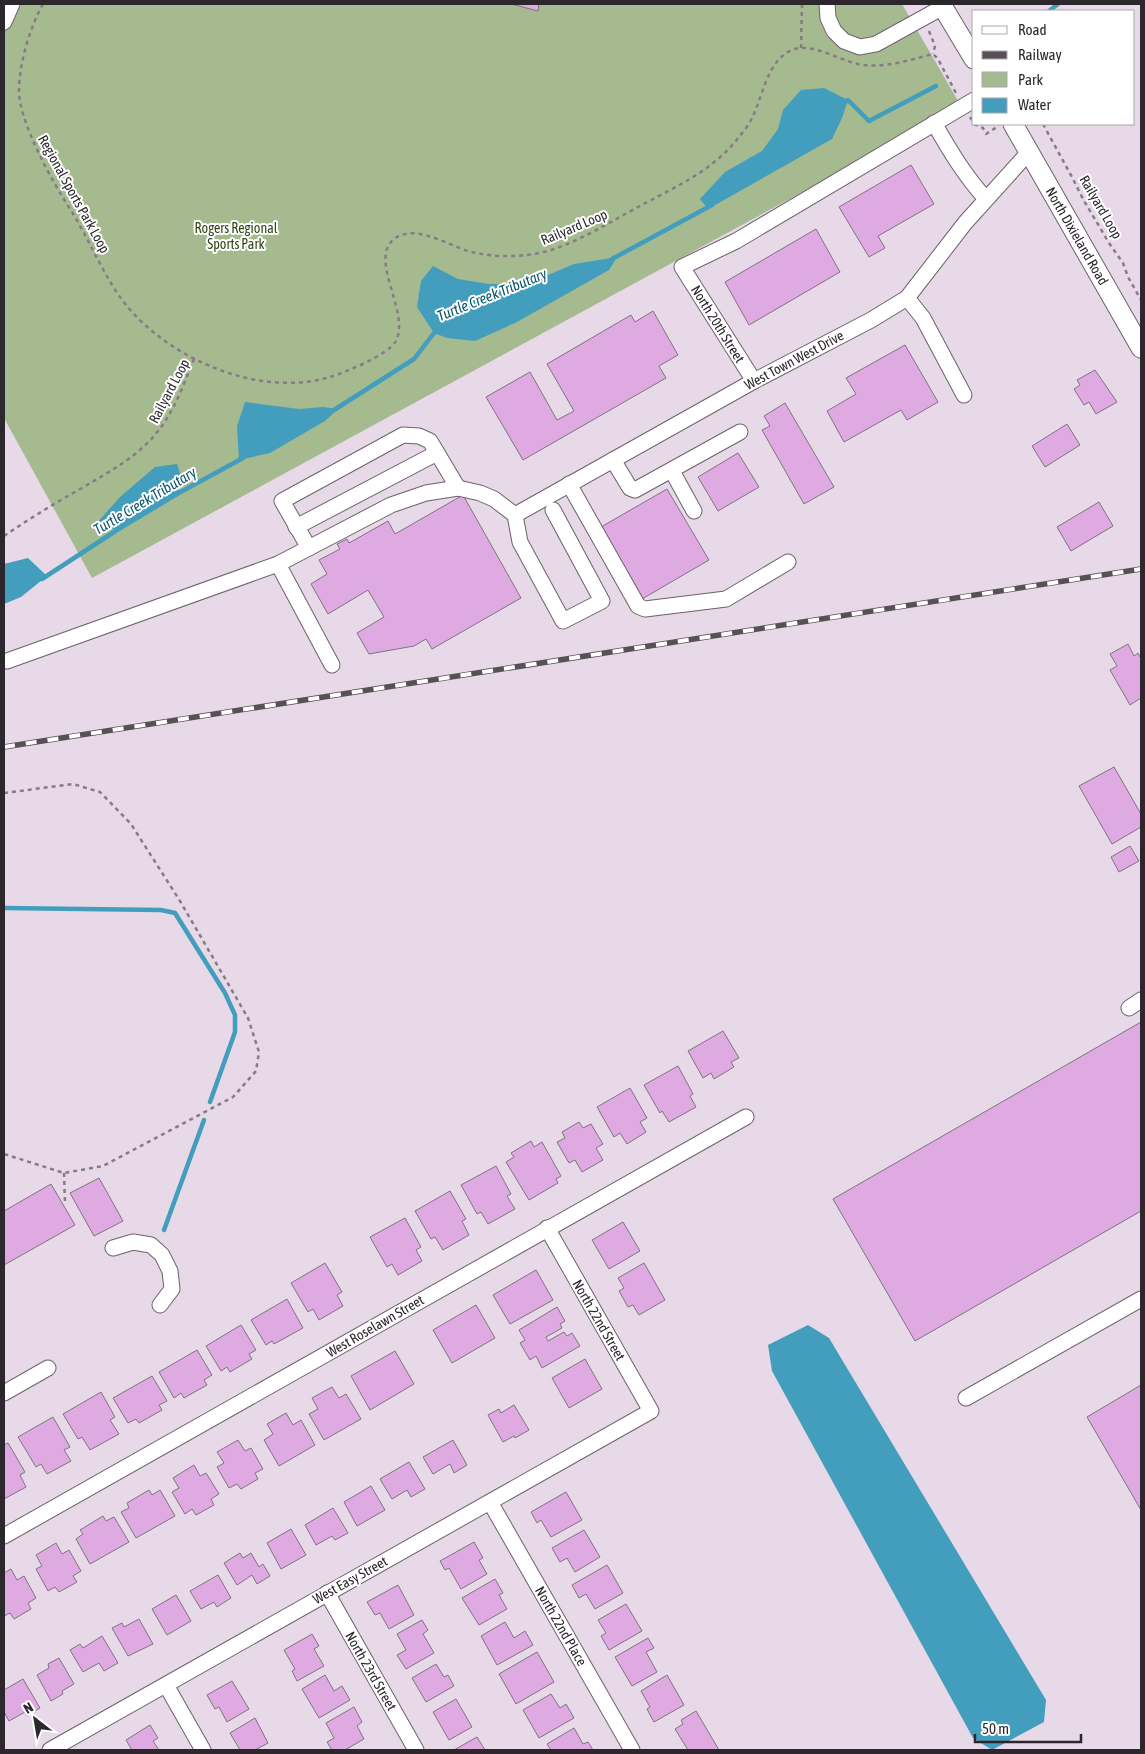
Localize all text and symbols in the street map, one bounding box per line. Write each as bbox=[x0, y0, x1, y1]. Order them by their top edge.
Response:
legend bbox=[972, 10, 1135, 125]
text: Road bbox=[1018, 21, 1047, 38]
text: Railway bbox=[1018, 46, 1062, 63]
text: Park bbox=[1018, 71, 1043, 88]
text: Water bbox=[1018, 96, 1051, 113]
street label: Regional Sports Park Loop bbox=[35, 132, 113, 256]
street label: Railyard Loop bbox=[1076, 173, 1126, 242]
street label: North Dixieland Road bbox=[1043, 184, 1111, 288]
street label: Railyard Loop bbox=[538, 206, 610, 248]
park label: Rogers Regional Sports Park bbox=[195, 220, 278, 252]
water label: Turtle Creek Tributary bbox=[435, 264, 550, 324]
street label: North 20th Street bbox=[688, 282, 748, 366]
street label: West Town West Drive bbox=[742, 327, 846, 393]
street label: Railyard Loop bbox=[145, 356, 193, 426]
water label: Turtle Creek Tributary bbox=[90, 463, 200, 538]
street label: North 22nd Street bbox=[569, 1277, 629, 1363]
street label: West Roselawn Street bbox=[323, 1292, 427, 1360]
street label: West Easy Street bbox=[310, 1553, 390, 1607]
street label: North 22nd Place bbox=[532, 1584, 590, 1668]
street label: North 23rd Street bbox=[342, 1629, 400, 1713]
north arrow bbox=[10, 1694, 60, 1744]
text: N bbox=[21, 1699, 36, 1717]
scale bar bbox=[975, 1712, 1081, 1744]
text: 50 m bbox=[982, 1720, 1009, 1737]

